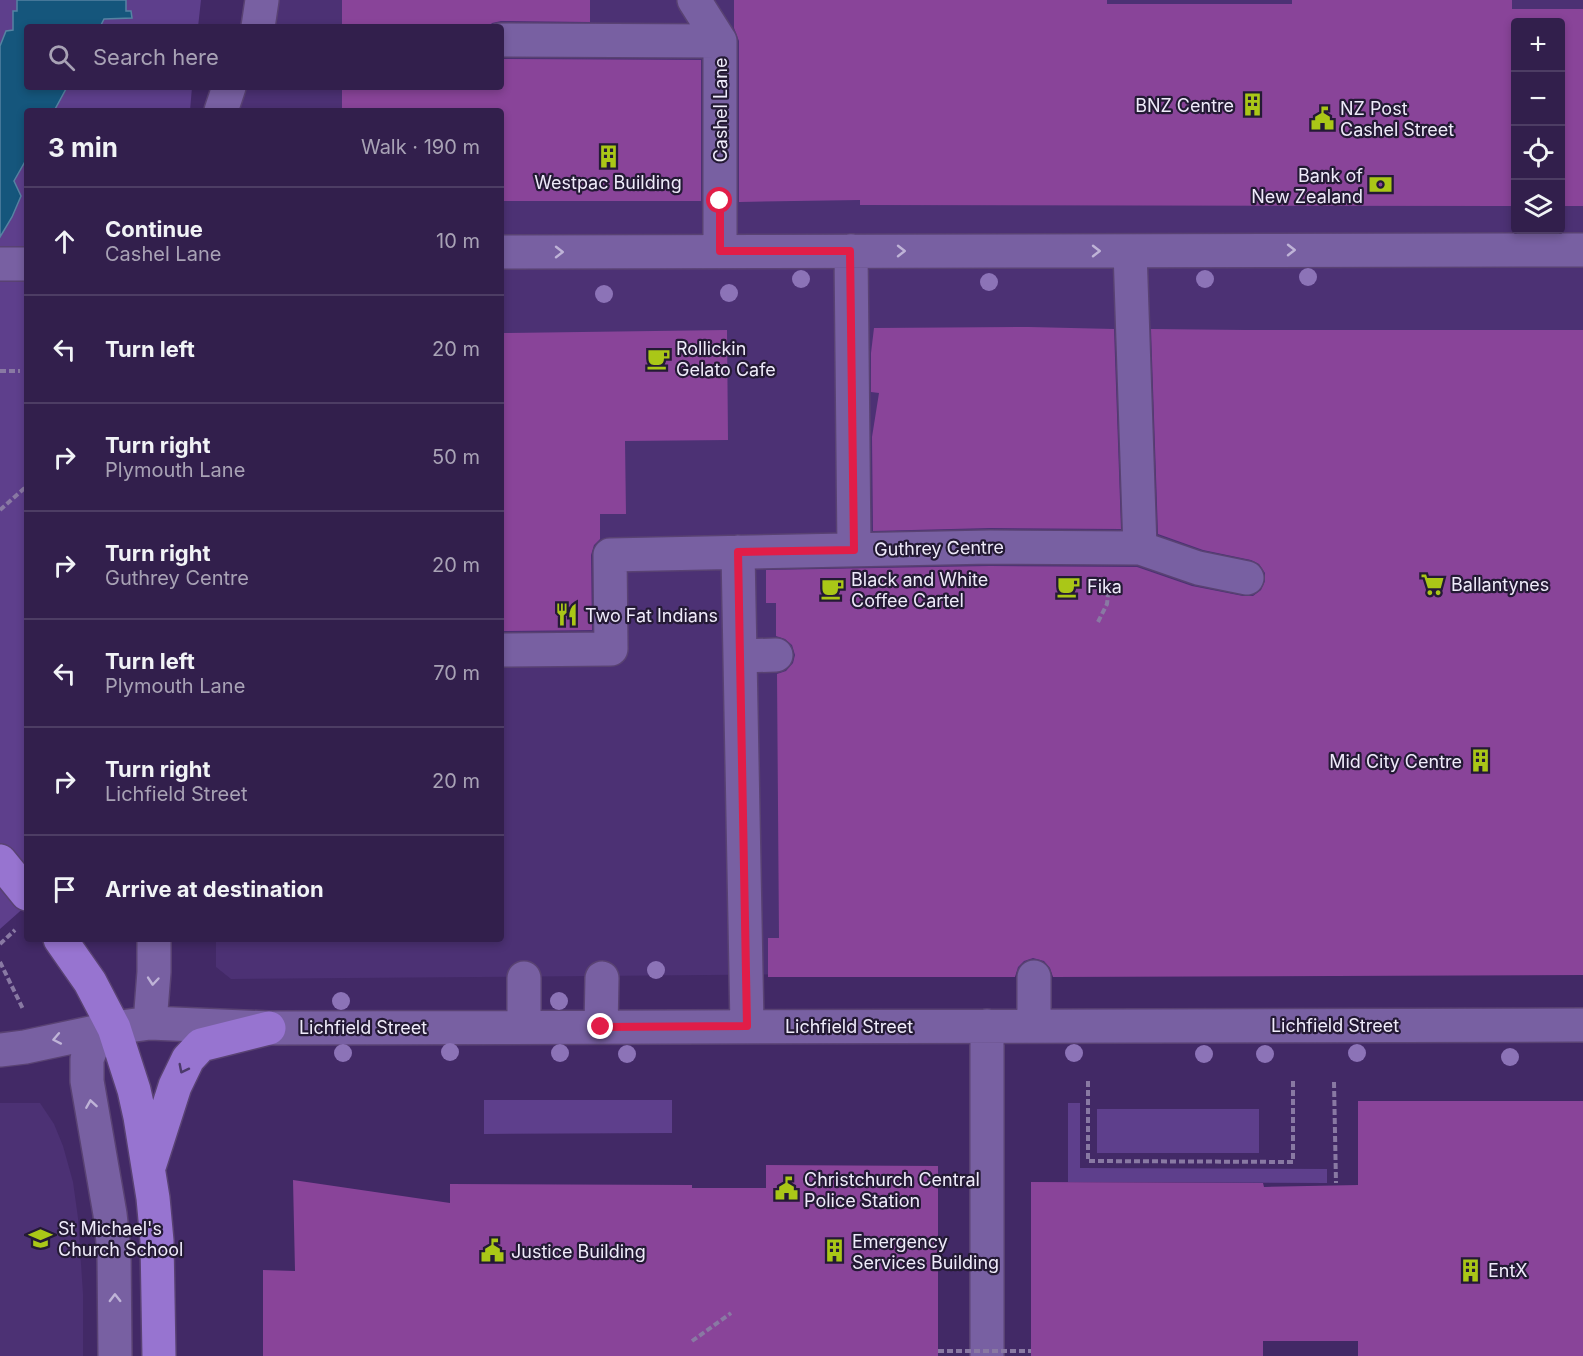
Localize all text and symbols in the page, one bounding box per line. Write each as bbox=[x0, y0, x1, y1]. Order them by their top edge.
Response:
map controls bbox=[1511, 18, 1565, 234]
button: + bbox=[1511, 18, 1565, 72]
search box bbox=[24, 24, 504, 90]
icon: search bbox=[45, 41, 78, 74]
text: Search here bbox=[93, 44, 219, 70]
street label: Cashel Lane bbox=[710, 58, 731, 162]
button: − bbox=[1511, 72, 1565, 126]
building icon: BNZ Centre bbox=[1239, 92, 1265, 118]
place label: BNZ Centre bbox=[1135, 95, 1234, 116]
place label: NZ Post Cashel Street bbox=[1340, 98, 1454, 140]
public building icon: NZ Post Cashel Street bbox=[1309, 105, 1335, 131]
button: locate bbox=[1511, 126, 1565, 180]
text: 3 min bbox=[48, 132, 118, 163]
text: Walk · 190 m bbox=[361, 135, 480, 159]
building icon: Westpac Building bbox=[595, 143, 621, 169]
place label: Bank of New Zealand bbox=[1251, 165, 1363, 207]
place label: Westpac Building bbox=[534, 172, 682, 193]
bank icon: Bank of New Zealand bbox=[1368, 172, 1394, 198]
button: layers bbox=[1511, 180, 1565, 234]
route start bbox=[706, 187, 732, 213]
text: Continue bbox=[105, 216, 203, 242]
icon: ahead bbox=[48, 225, 81, 258]
text: 10 m bbox=[436, 229, 480, 253]
text: Cashel Lane bbox=[105, 242, 221, 266]
one-way arrow bbox=[1287, 244, 1296, 256]
one-way arrow bbox=[897, 245, 906, 257]
one-way arrow bbox=[1092, 245, 1101, 257]
one-way arrow bbox=[555, 246, 564, 258]
icon: left bbox=[48, 333, 81, 366]
text: Turn left bbox=[105, 336, 195, 362]
text: 20 m bbox=[432, 337, 480, 361]
place label: Rollickin Gelato Cafe bbox=[676, 338, 776, 380]
cafe icon: Rollickin Gelato Cafe bbox=[645, 345, 671, 371]
text: Turn right bbox=[105, 432, 211, 458]
icon: right bbox=[48, 441, 81, 474]
text: 50 m bbox=[432, 445, 480, 469]
text: Plymouth Lane bbox=[105, 458, 245, 482]
street label: Guthrey Centre bbox=[874, 536, 1004, 560]
text: Turn right bbox=[105, 540, 211, 566]
icon: right bbox=[48, 549, 81, 582]
text: 20 m bbox=[432, 553, 480, 577]
text: Guthrey Centre bbox=[105, 566, 249, 590]
place label: Black and White Coffee Cartel bbox=[851, 569, 988, 611]
supermarket icon: Ballantynes bbox=[1420, 571, 1446, 597]
cafe icon: Fika bbox=[1056, 573, 1082, 599]
place label: Ballantynes bbox=[1451, 574, 1549, 595]
cafe icon: Black and White Coffee Cartel bbox=[820, 576, 846, 602]
place label: Fika bbox=[1087, 576, 1122, 597]
restaurant icon: Two Fat Indians bbox=[554, 602, 580, 628]
place label: Two Fat Indians bbox=[585, 605, 718, 626]
text: Turn left bbox=[105, 648, 195, 674]
icon: left bbox=[48, 657, 81, 690]
text: 70 m bbox=[433, 661, 480, 685]
text: Plymouth Lane bbox=[105, 674, 245, 698]
building icon: Mid City Centre bbox=[1467, 748, 1493, 774]
place label: Mid City Centre bbox=[1329, 751, 1462, 772]
text: Turn right bbox=[105, 756, 211, 782]
icon: right bbox=[48, 765, 81, 798]
text: 20 m bbox=[432, 769, 480, 793]
text: Lichfield Street bbox=[105, 782, 247, 806]
icon: arrive bbox=[48, 873, 81, 906]
text: Arrive at destination bbox=[105, 876, 324, 902]
one-way arrow bbox=[147, 976, 160, 985]
route end bbox=[587, 1013, 613, 1039]
street label: Lichfield Street bbox=[1271, 1015, 1399, 1036]
street label: Lichfield Street bbox=[785, 1016, 913, 1037]
street label: Lichfield Street bbox=[299, 1017, 427, 1038]
one-way arrow bbox=[53, 1032, 63, 1045]
one-way arrow bbox=[178, 1063, 190, 1074]
one-way arrow bbox=[85, 1100, 97, 1109]
place label: Christchurch Central Police Station bbox=[804, 1169, 980, 1211]
public building icon: Christchurch Central Police Station bbox=[773, 1176, 799, 1202]
place label: St Michael's Church School bbox=[58, 1218, 183, 1260]
school or university icon: St Michael's Church School bbox=[27, 1225, 53, 1251]
place label: Emergency Services Building bbox=[852, 1231, 999, 1273]
public building icon: Justice Building bbox=[480, 1238, 506, 1264]
building icon: Emergency Services Building bbox=[821, 1238, 847, 1264]
place label: Justice Building bbox=[511, 1241, 646, 1262]
building icon: EntX bbox=[1457, 1257, 1483, 1283]
place label: EntX bbox=[1488, 1260, 1528, 1281]
one-way arrow bbox=[109, 1293, 121, 1302]

